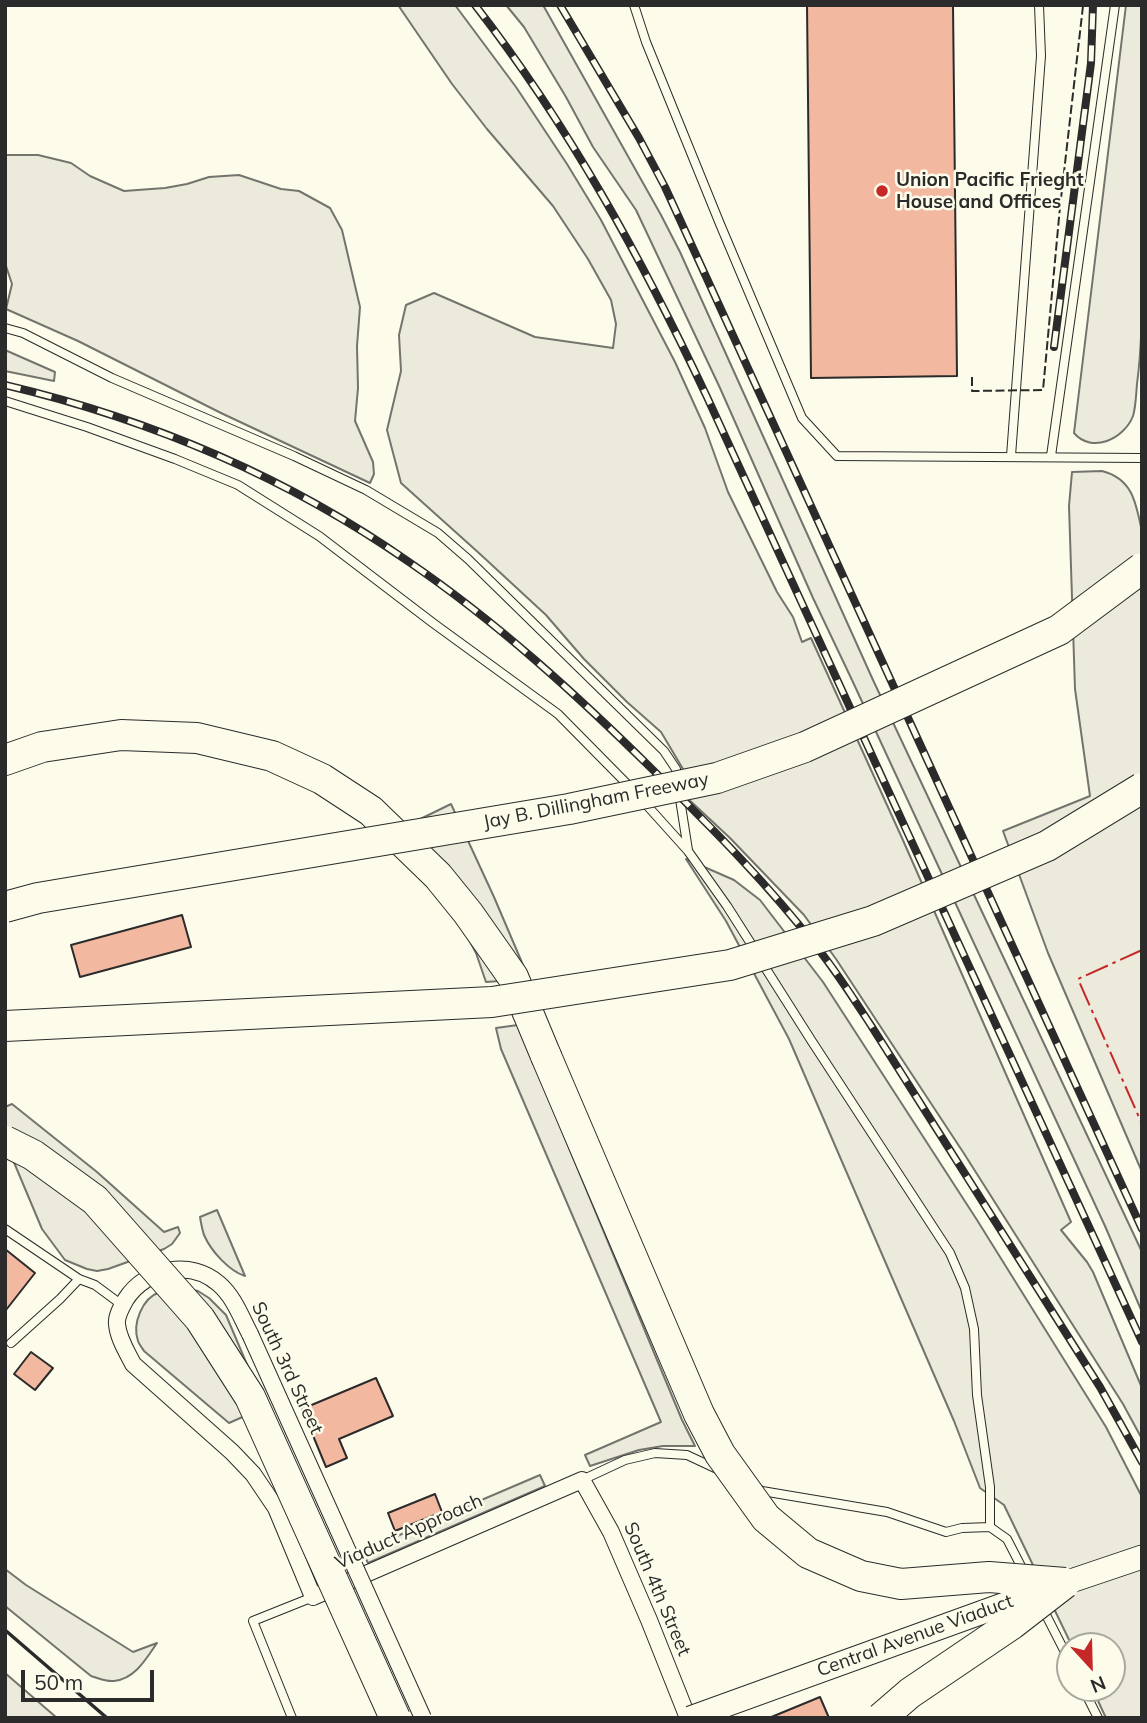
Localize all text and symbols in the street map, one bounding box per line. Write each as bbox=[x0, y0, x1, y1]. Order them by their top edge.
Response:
place label: Union Pacific Frieght House and Offices bbox=[896, 169, 1084, 213]
marker: Union Pacific Frieght House and Offices bbox=[874, 183, 890, 199]
street label: Jay B. Dillingham Freeway bbox=[481, 768, 711, 834]
street label: South 3rd Street bbox=[246, 1298, 328, 1438]
street label: Viaduct Approach bbox=[332, 1489, 486, 1575]
street label: South 4th Street bbox=[619, 1519, 695, 1659]
street label: Central Avenue Viaduct bbox=[814, 1590, 1016, 1682]
north arrow bbox=[1056, 1632, 1126, 1702]
scale bar bbox=[24, 1656, 158, 1700]
text: 50 m bbox=[34, 1669, 83, 1695]
text: N bbox=[1087, 1671, 1109, 1698]

